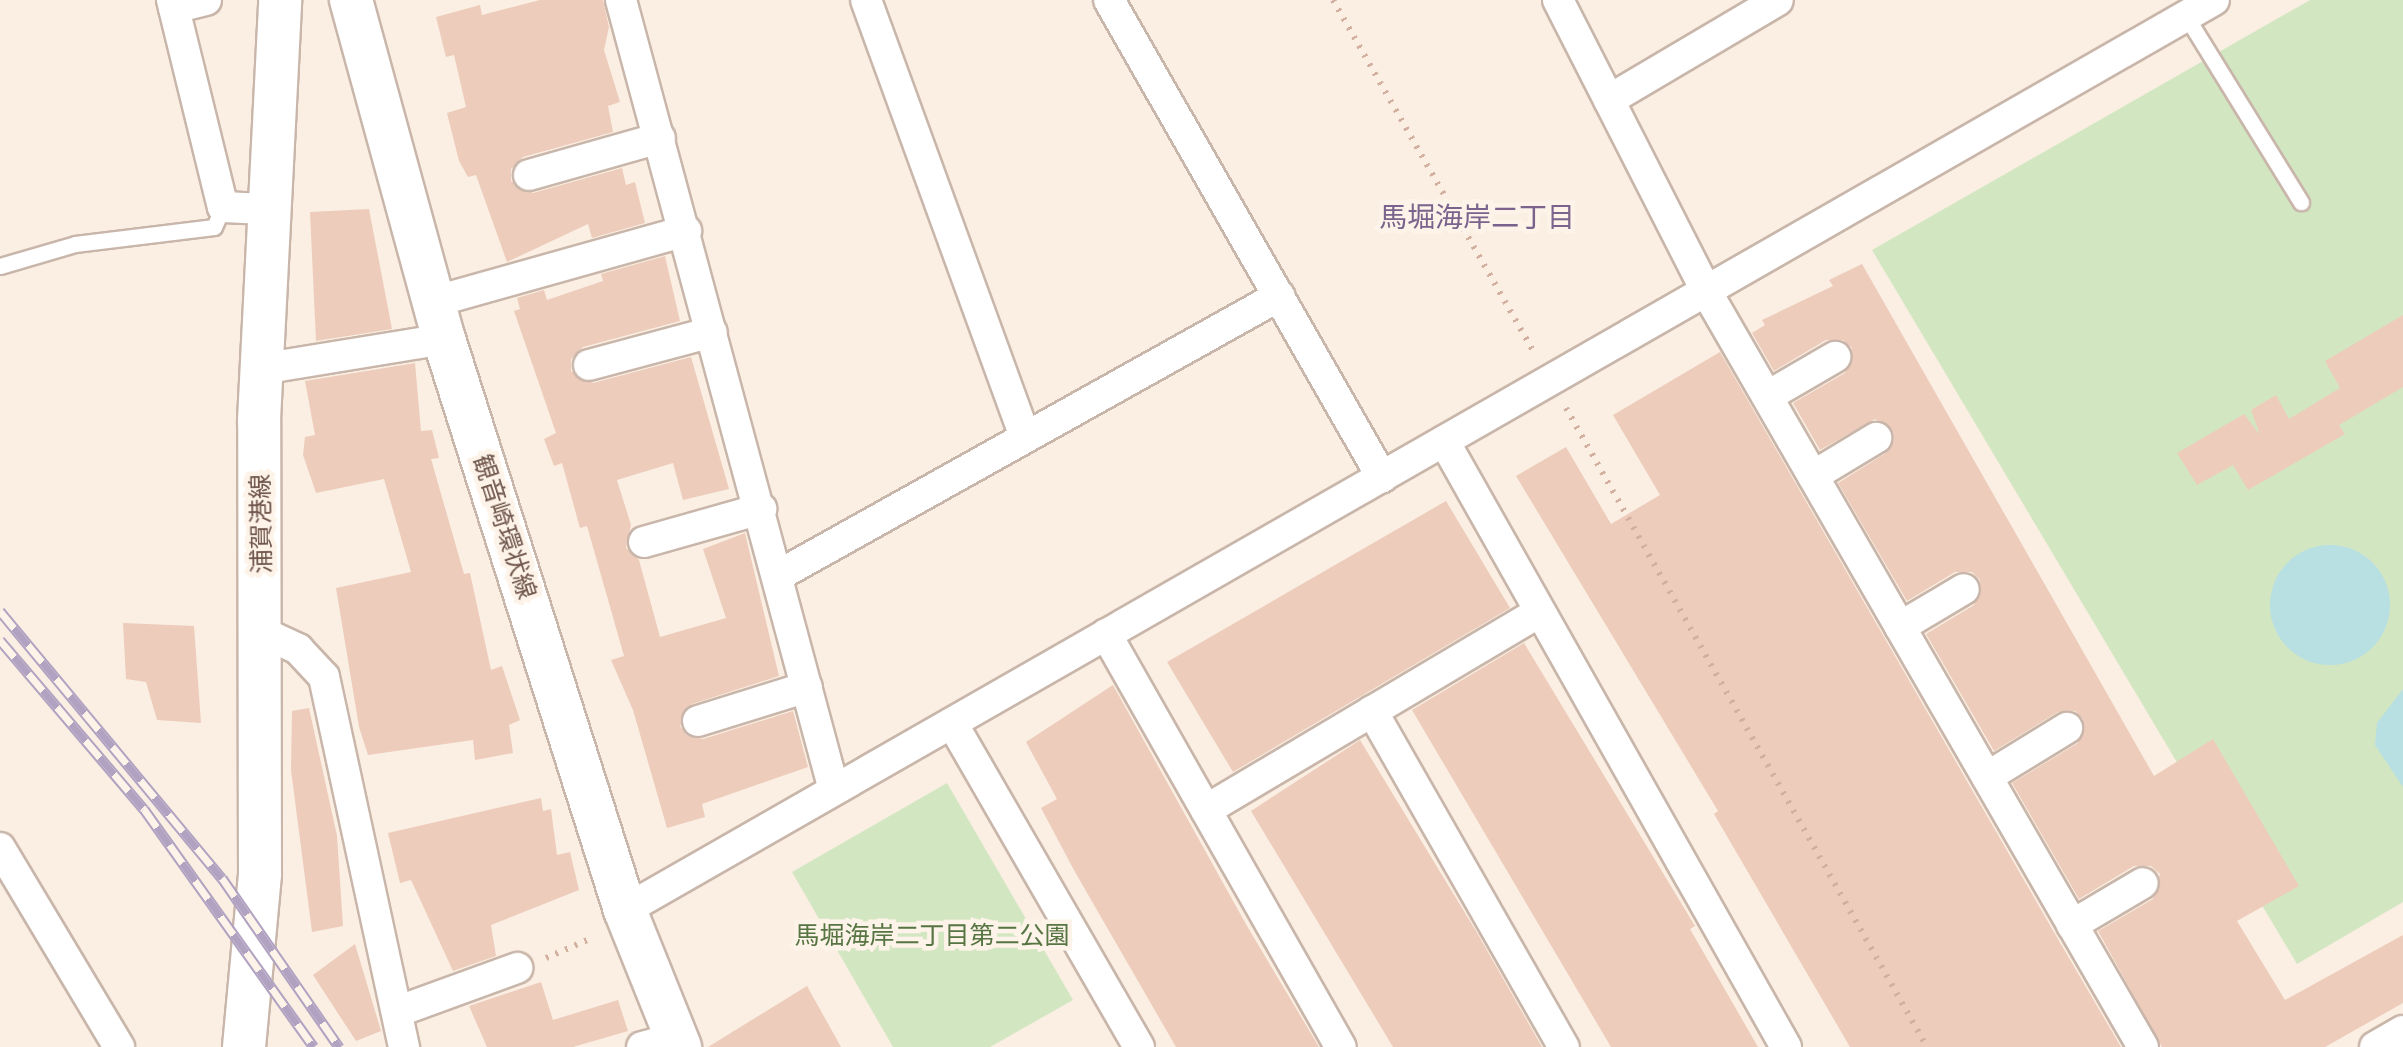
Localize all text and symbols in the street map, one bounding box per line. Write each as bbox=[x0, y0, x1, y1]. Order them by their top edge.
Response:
district label: 馬堀海岸二丁目 bbox=[1379, 201, 1575, 235]
street label: 観音崎環状線 bbox=[467, 451, 541, 603]
street label: 浦賀港線 bbox=[246, 474, 278, 574]
park label: 馬堀海岸二丁目第二公園 bbox=[795, 921, 1069, 951]

